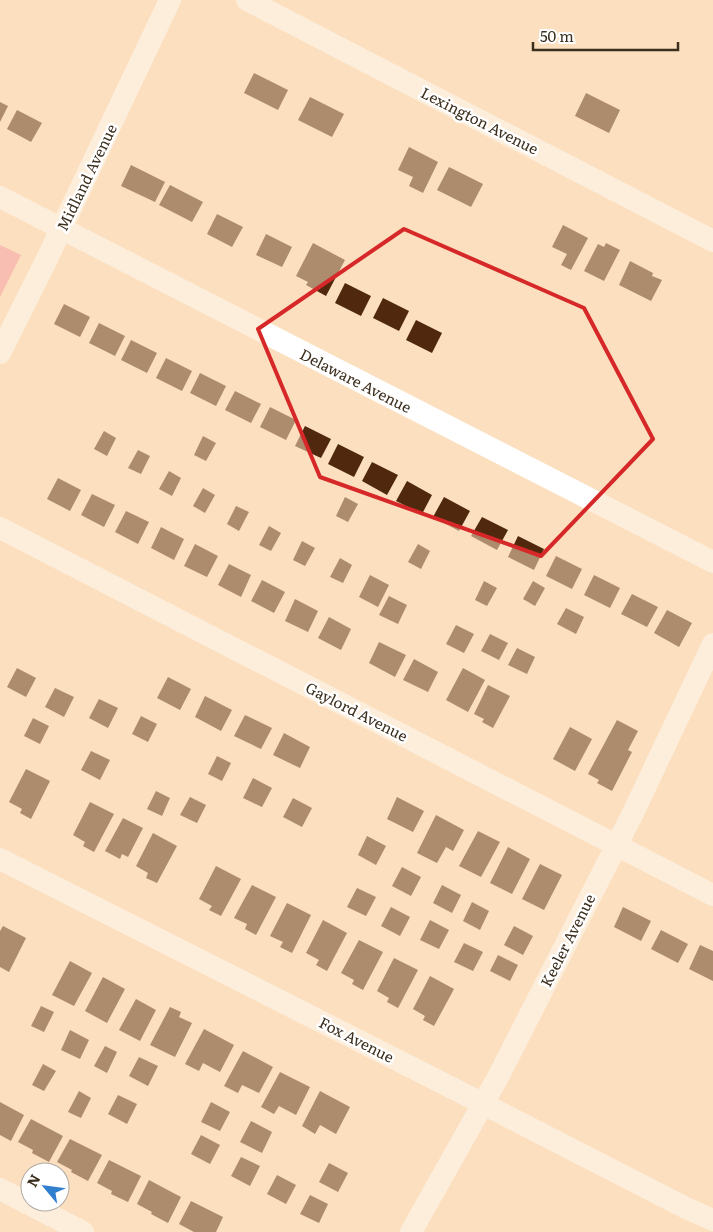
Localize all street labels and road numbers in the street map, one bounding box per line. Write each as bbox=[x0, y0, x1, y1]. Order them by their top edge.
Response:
street label: Lexington Avenue bbox=[417, 80, 543, 160]
street label: Midland Avenue bbox=[50, 119, 122, 234]
street label: Delaware Avenue bbox=[296, 342, 416, 418]
street label: Gaylord Avenue bbox=[302, 675, 412, 747]
street label: Keeler Avenue bbox=[534, 889, 600, 991]
street label: Fox Avenue bbox=[316, 1010, 399, 1068]

